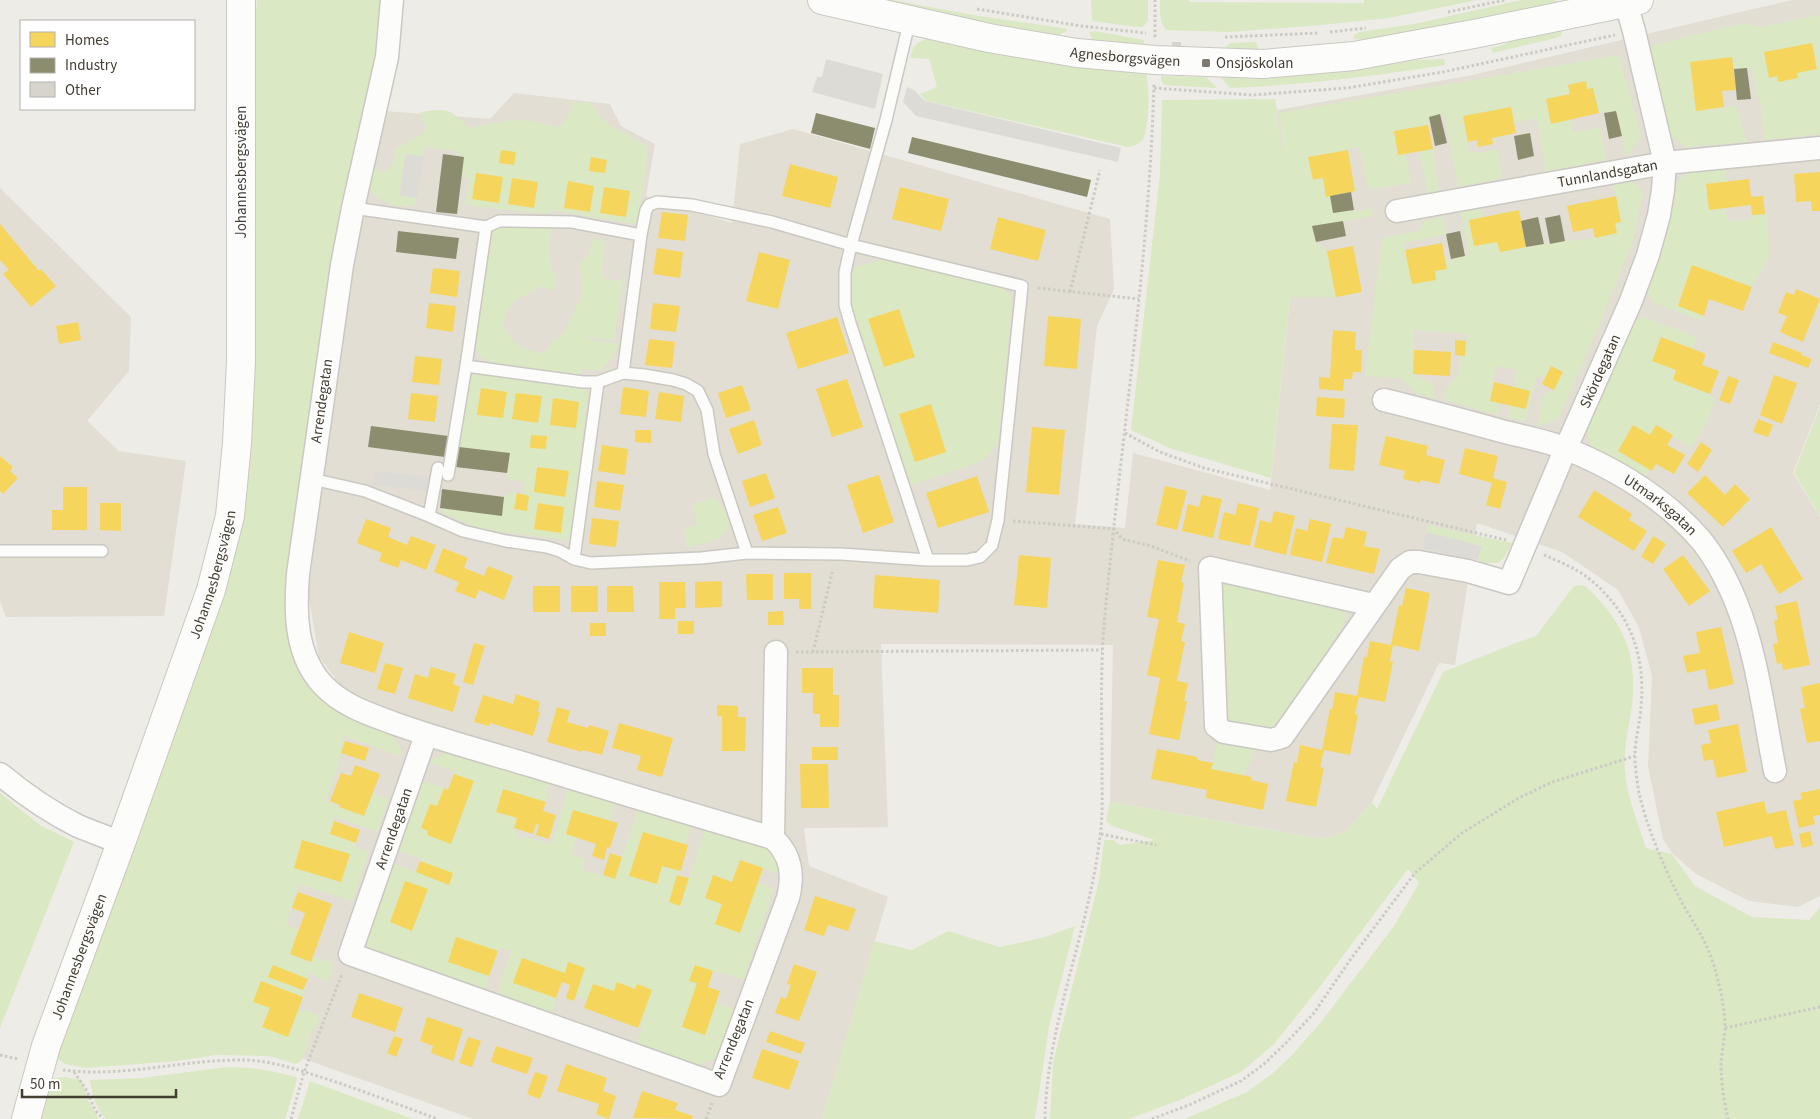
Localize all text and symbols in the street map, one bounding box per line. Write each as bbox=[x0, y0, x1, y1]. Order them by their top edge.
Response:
legend bbox=[20, 20, 195, 110]
text: Homes bbox=[65, 30, 109, 51]
street label: Agnesborgsvägen bbox=[1069, 42, 1181, 71]
place label: Onsjöskolan bbox=[1216, 53, 1293, 74]
text: Industry bbox=[65, 55, 117, 76]
marker: Onsjöskolan bbox=[1200, 57, 1212, 69]
text: Other bbox=[65, 80, 102, 101]
street label: Johannesbergsvägen bbox=[231, 105, 252, 239]
street label: Tunnlandsgatan bbox=[1556, 154, 1659, 193]
street label: Skördegatan bbox=[1574, 331, 1626, 412]
street label: Arrendegatan bbox=[306, 358, 338, 444]
street label: Utmarksgatan bbox=[1620, 469, 1702, 540]
street label: Johannesbergsvägen bbox=[184, 509, 241, 642]
street label: Arrendegatan bbox=[370, 785, 417, 872]
street label: Johannesbergsvägen bbox=[46, 890, 112, 1023]
street label: Arrendegatan bbox=[708, 996, 760, 1082]
scale bar bbox=[22, 1066, 176, 1098]
text: 50 m bbox=[30, 1074, 60, 1095]

